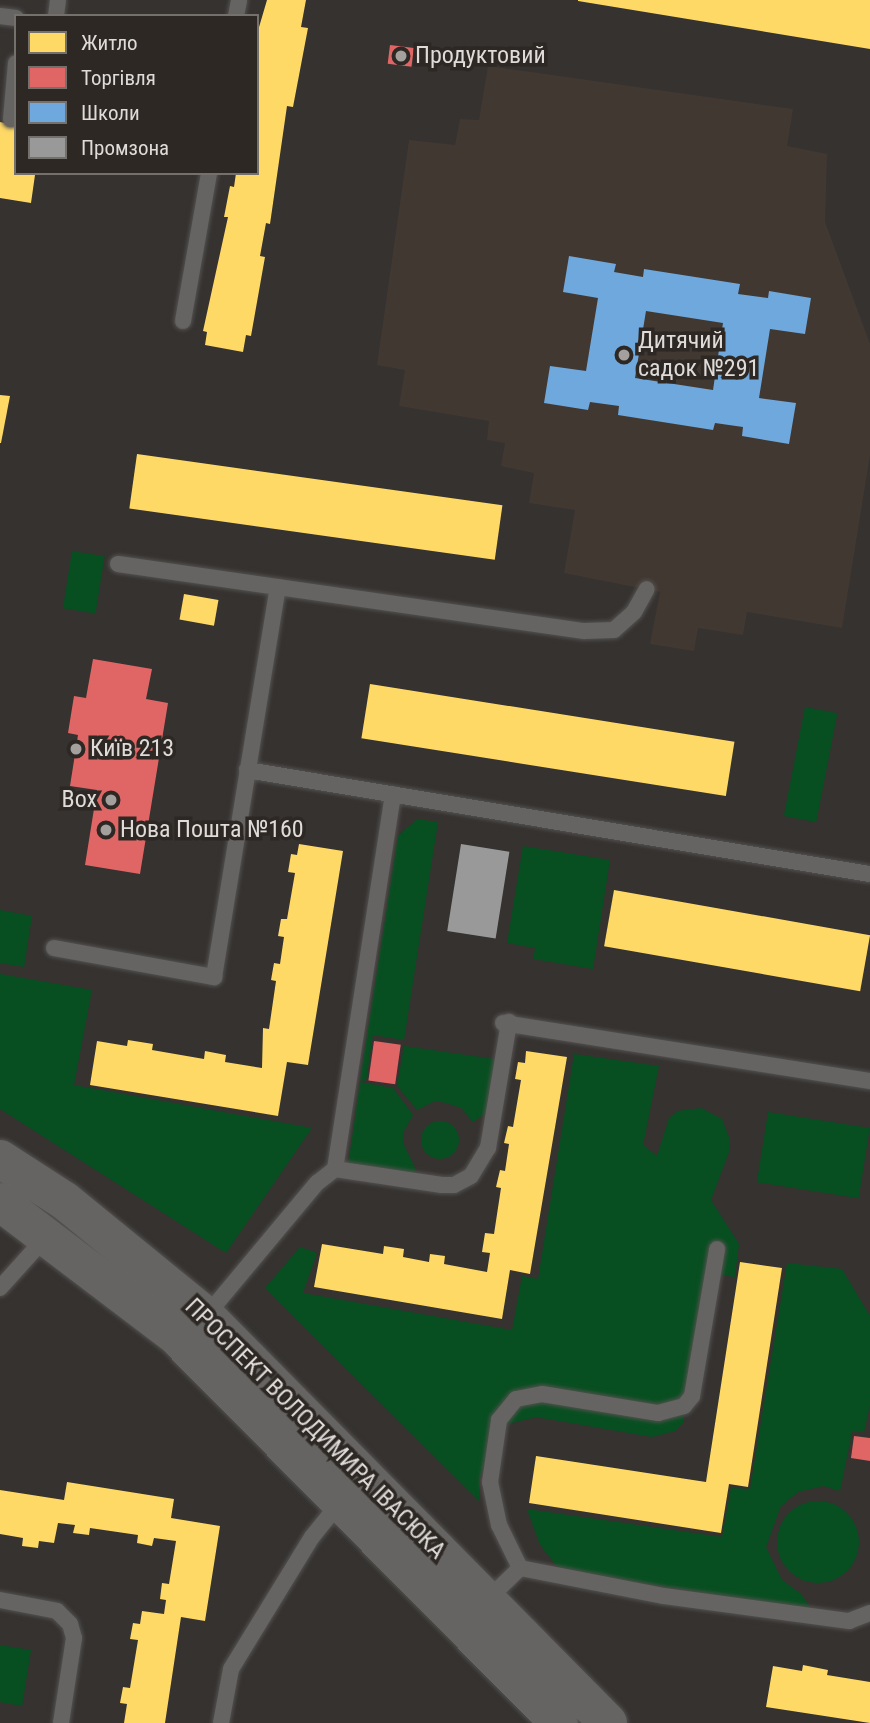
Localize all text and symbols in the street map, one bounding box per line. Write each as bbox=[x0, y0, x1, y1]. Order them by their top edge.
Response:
legend bbox=[14, 14, 259, 175]
text: Житло bbox=[81, 31, 138, 55]
place label: Продуктовий bbox=[415, 42, 546, 70]
marker: Продуктовий bbox=[393, 48, 409, 64]
text: Торгівля bbox=[81, 66, 156, 90]
text: Школи bbox=[81, 101, 140, 125]
text: Промзона bbox=[81, 136, 169, 160]
place label: Дитячий садок №291 bbox=[638, 327, 759, 383]
marker: Дитячий садок №291 bbox=[616, 347, 632, 363]
place label: Київ 213 bbox=[90, 735, 174, 763]
marker: Київ 213 bbox=[68, 741, 84, 757]
place label: Box bbox=[62, 786, 97, 814]
marker: Box bbox=[103, 792, 119, 808]
place label: Нова Пошта №160 bbox=[120, 816, 304, 844]
marker: Нова Пошта №160 bbox=[98, 822, 114, 838]
street label: ПРОСПЕКТ ВОЛОДИМИРА ІВАСЮКА bbox=[178, 1292, 452, 1566]

